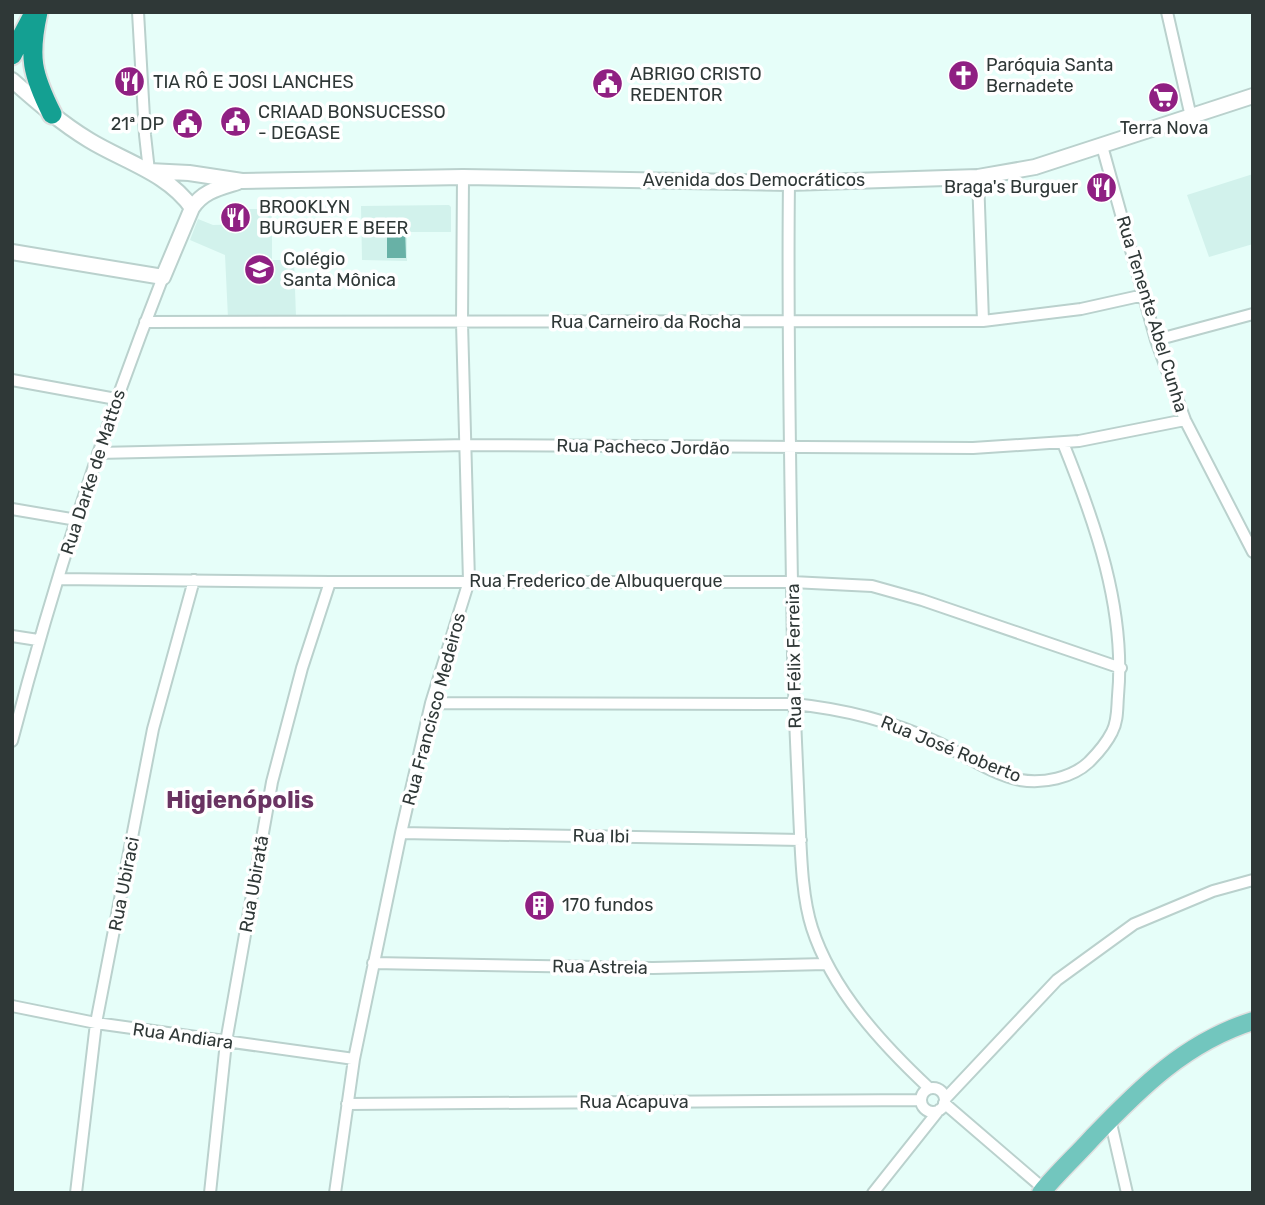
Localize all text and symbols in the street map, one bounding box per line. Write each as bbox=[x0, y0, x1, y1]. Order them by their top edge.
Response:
place label: Paróquia Santa Bernadete bbox=[986, 54, 1113, 97]
church icon: Paróquia Santa Bernadete bbox=[946, 58, 980, 92]
place label: ABRIGO CRISTO REDENTOR bbox=[630, 63, 762, 106]
restaurant icon: TIA RÔ E JOSI LANCHES bbox=[113, 65, 147, 99]
public building icon: ABRIGO CRISTO REDENTOR bbox=[590, 67, 624, 101]
place label: TIA RÔ E JOSI LANCHES bbox=[153, 71, 354, 93]
supermarket icon: Terra Nova bbox=[1147, 80, 1181, 114]
place label: CRIAAD BONSUCESSO - DEGASE bbox=[258, 101, 446, 144]
public building icon: CRIAAD BONSUCESSO - DEGASE bbox=[218, 105, 252, 139]
public building icon: 21ª DP bbox=[170, 107, 204, 141]
place label: 21ª DP bbox=[111, 113, 164, 135]
place label: Terra Nova bbox=[1120, 117, 1208, 139]
street label: Avenida dos Democráticos bbox=[643, 169, 865, 191]
restaurant icon: Braga's Burguer bbox=[1084, 170, 1118, 204]
place label: Braga's Burguer bbox=[944, 176, 1078, 198]
place label: BROOKLYN BURGUER E BEER bbox=[259, 196, 409, 239]
restaurant icon: BROOKLYN BURGUER E BEER bbox=[219, 200, 253, 234]
street label: Rua Tenente Abel Cunha bbox=[1112, 213, 1192, 415]
place label: Colégio Santa Mônica bbox=[283, 248, 396, 291]
school or university icon: Colégio Santa Mônica bbox=[243, 252, 277, 286]
street label: Rua Carneiro da Rocha bbox=[551, 311, 741, 333]
street label: Rua Darke de Mattos bbox=[56, 387, 130, 557]
street label: Rua Pacheco Jordão bbox=[556, 434, 730, 460]
street label: Rua Frederico de Albuquerque bbox=[469, 570, 723, 592]
street label: Rua Félix Ferreira bbox=[782, 583, 806, 729]
street label: Rua Francisco Medeiros bbox=[398, 610, 470, 808]
street label: Rua José Roberto bbox=[878, 711, 1024, 787]
district label: Higienópolis bbox=[166, 786, 314, 814]
street label: Rua Ibi bbox=[572, 825, 630, 847]
street label: Rua Ubiratã bbox=[235, 834, 273, 934]
street label: Rua Ubiraci bbox=[104, 835, 144, 933]
building icon: 170 fundos bbox=[522, 888, 556, 922]
place label: 170 fundos bbox=[562, 894, 653, 916]
street label: Rua Astreia bbox=[552, 955, 648, 979]
street label: Rua Andiara bbox=[131, 1018, 235, 1054]
street label: Rua Acapuva bbox=[579, 1091, 689, 1113]

